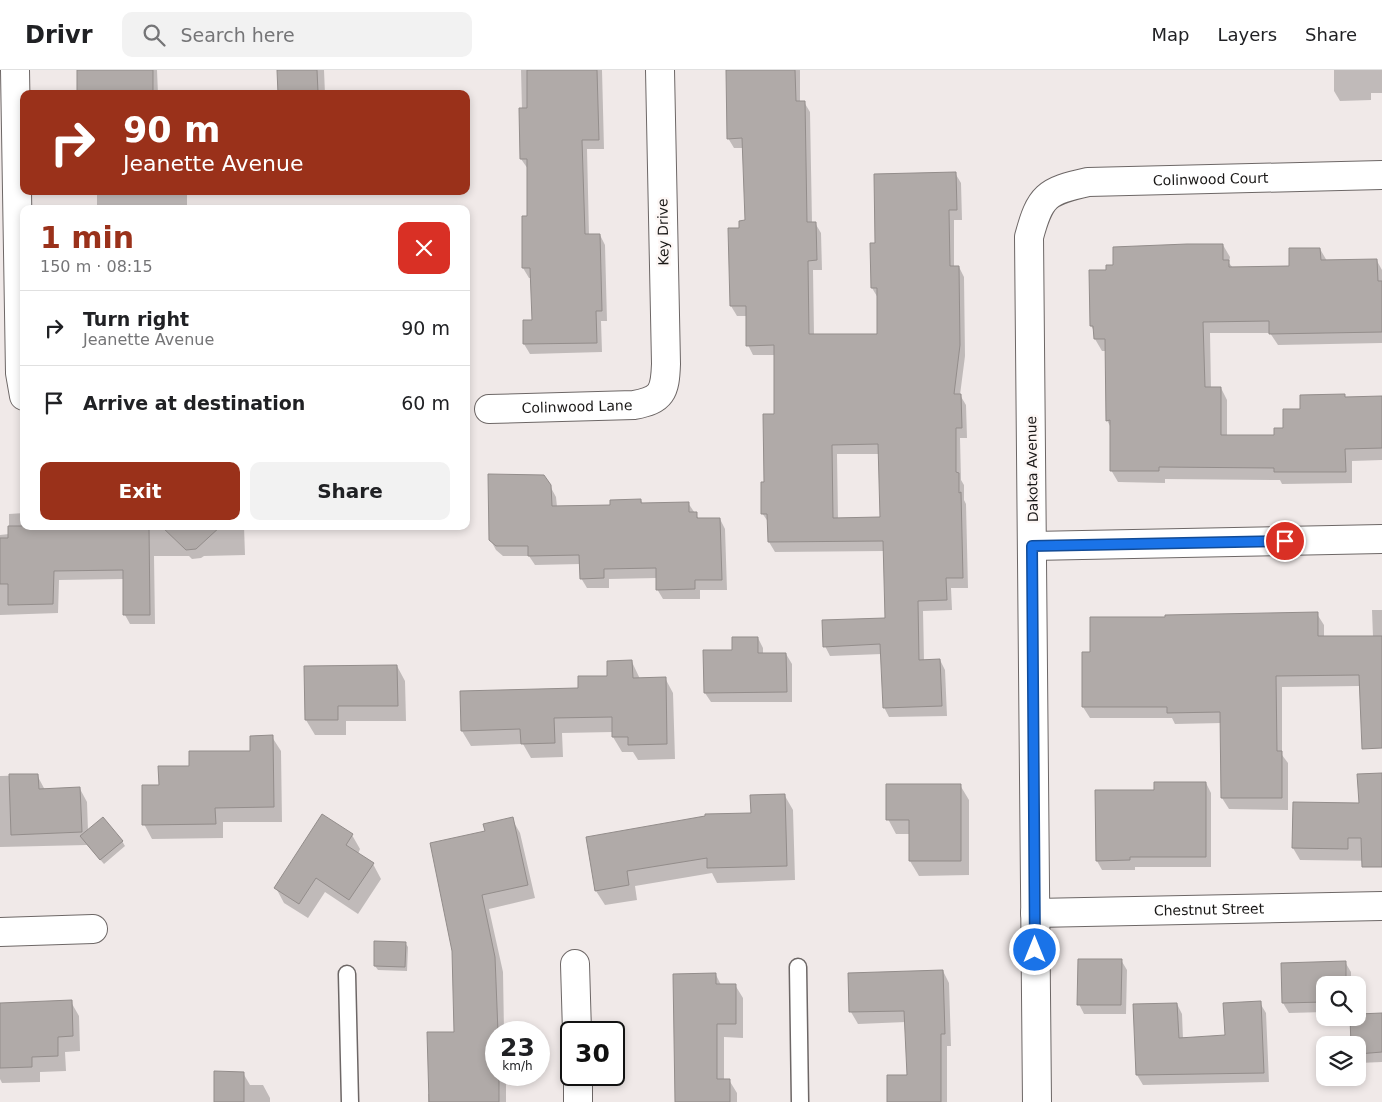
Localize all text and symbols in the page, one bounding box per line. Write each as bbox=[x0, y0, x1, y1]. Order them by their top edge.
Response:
search box bbox=[122, 12, 472, 57]
text: Drivr bbox=[25, 21, 92, 49]
icon: search bbox=[140, 21, 168, 49]
text: Search here bbox=[180, 24, 295, 46]
text: Map bbox=[1151, 24, 1189, 45]
text: Layers bbox=[1217, 24, 1277, 45]
text: Share bbox=[1305, 24, 1357, 45]
icon: right bbox=[40, 110, 105, 175]
text: 90 m bbox=[123, 110, 220, 150]
text: Jeanette Avenue bbox=[123, 151, 304, 176]
street label: Colinwood Court bbox=[1153, 170, 1269, 188]
street label: Key Drive bbox=[654, 198, 672, 266]
text: 1 min bbox=[40, 220, 134, 255]
button: close bbox=[398, 222, 450, 274]
text: 150 m · 08:15 bbox=[40, 257, 153, 276]
text: Turn right bbox=[83, 308, 189, 330]
icon: right bbox=[40, 314, 68, 342]
text: 90 m bbox=[401, 317, 450, 339]
text: Jeanette Avenue bbox=[83, 330, 214, 349]
icon: arrive bbox=[40, 389, 68, 417]
text: Arrive at destination bbox=[83, 392, 305, 414]
text: 60 m bbox=[401, 392, 450, 414]
street label: Colinwood Lane bbox=[521, 397, 633, 416]
street label: Dakota Avenue bbox=[1023, 416, 1041, 522]
button: Exit bbox=[40, 462, 240, 520]
button: Share bbox=[250, 462, 450, 520]
pin bbox=[1264, 520, 1306, 562]
icon: arrive bbox=[1271, 527, 1299, 555]
street label: Chestnut Street bbox=[1154, 900, 1265, 919]
position arrow bbox=[1008, 923, 1060, 975]
map controls bbox=[1316, 976, 1366, 1086]
button: search bbox=[1316, 976, 1366, 1026]
speed limit sign: 30 bbox=[560, 1021, 625, 1086]
text: 23 bbox=[500, 1033, 535, 1062]
button: layers bbox=[1316, 1036, 1366, 1086]
text: km/h bbox=[502, 1059, 533, 1073]

